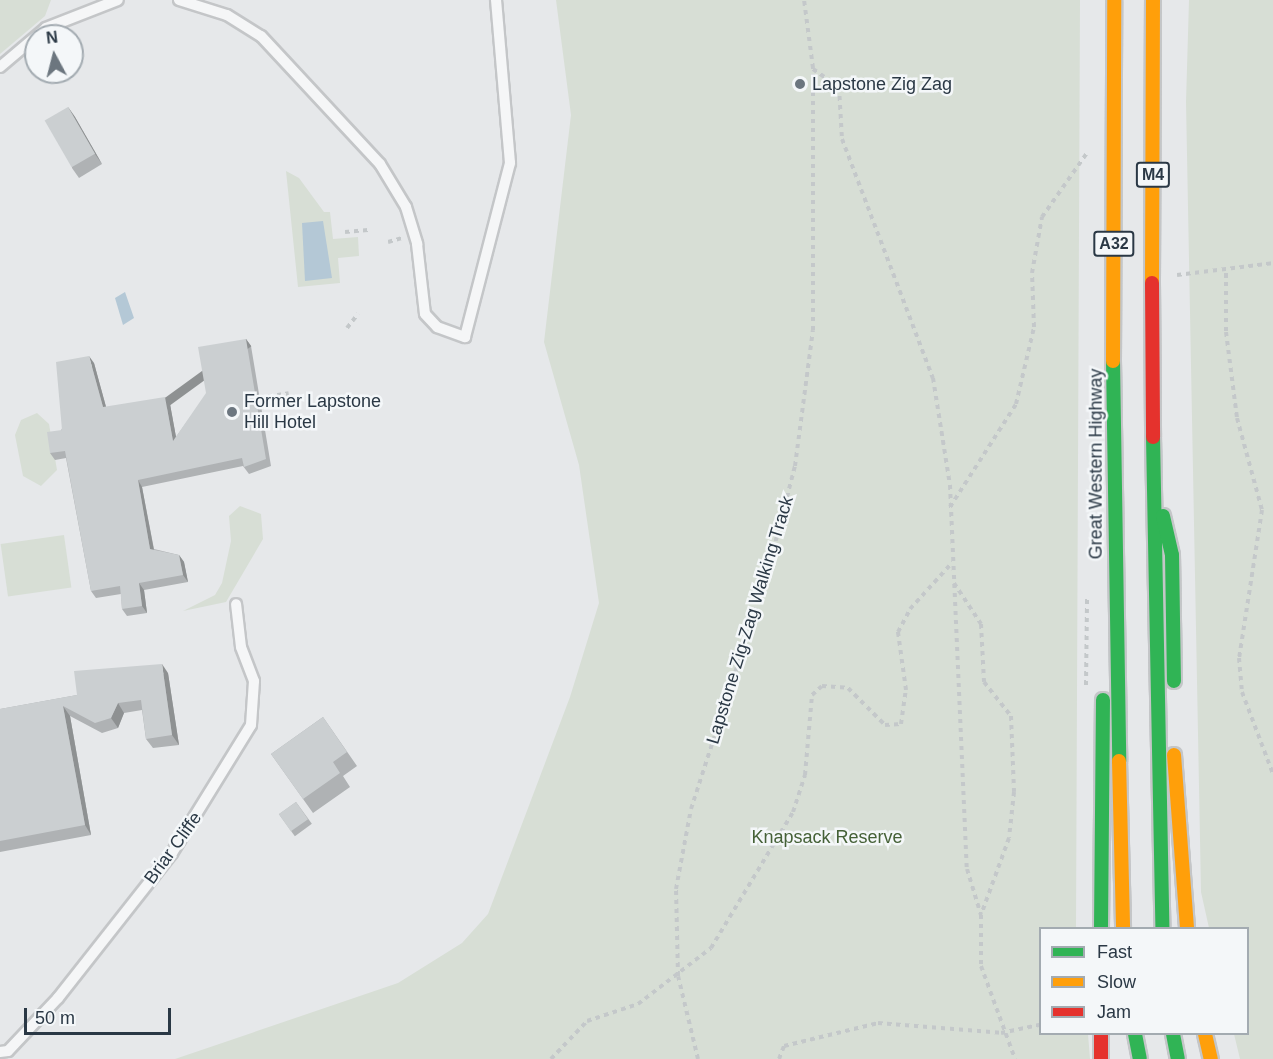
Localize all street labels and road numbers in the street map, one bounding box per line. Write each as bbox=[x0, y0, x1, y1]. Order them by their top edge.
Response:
road number: M4 bbox=[1135, 162, 1171, 188]
road number: A32 bbox=[1093, 231, 1135, 257]
street label: Great Western Highway bbox=[1085, 369, 1107, 559]
street label: Lapstone Zig-Zag Walking Track bbox=[702, 493, 798, 747]
street label: Briar Cliffe bbox=[140, 808, 206, 888]

